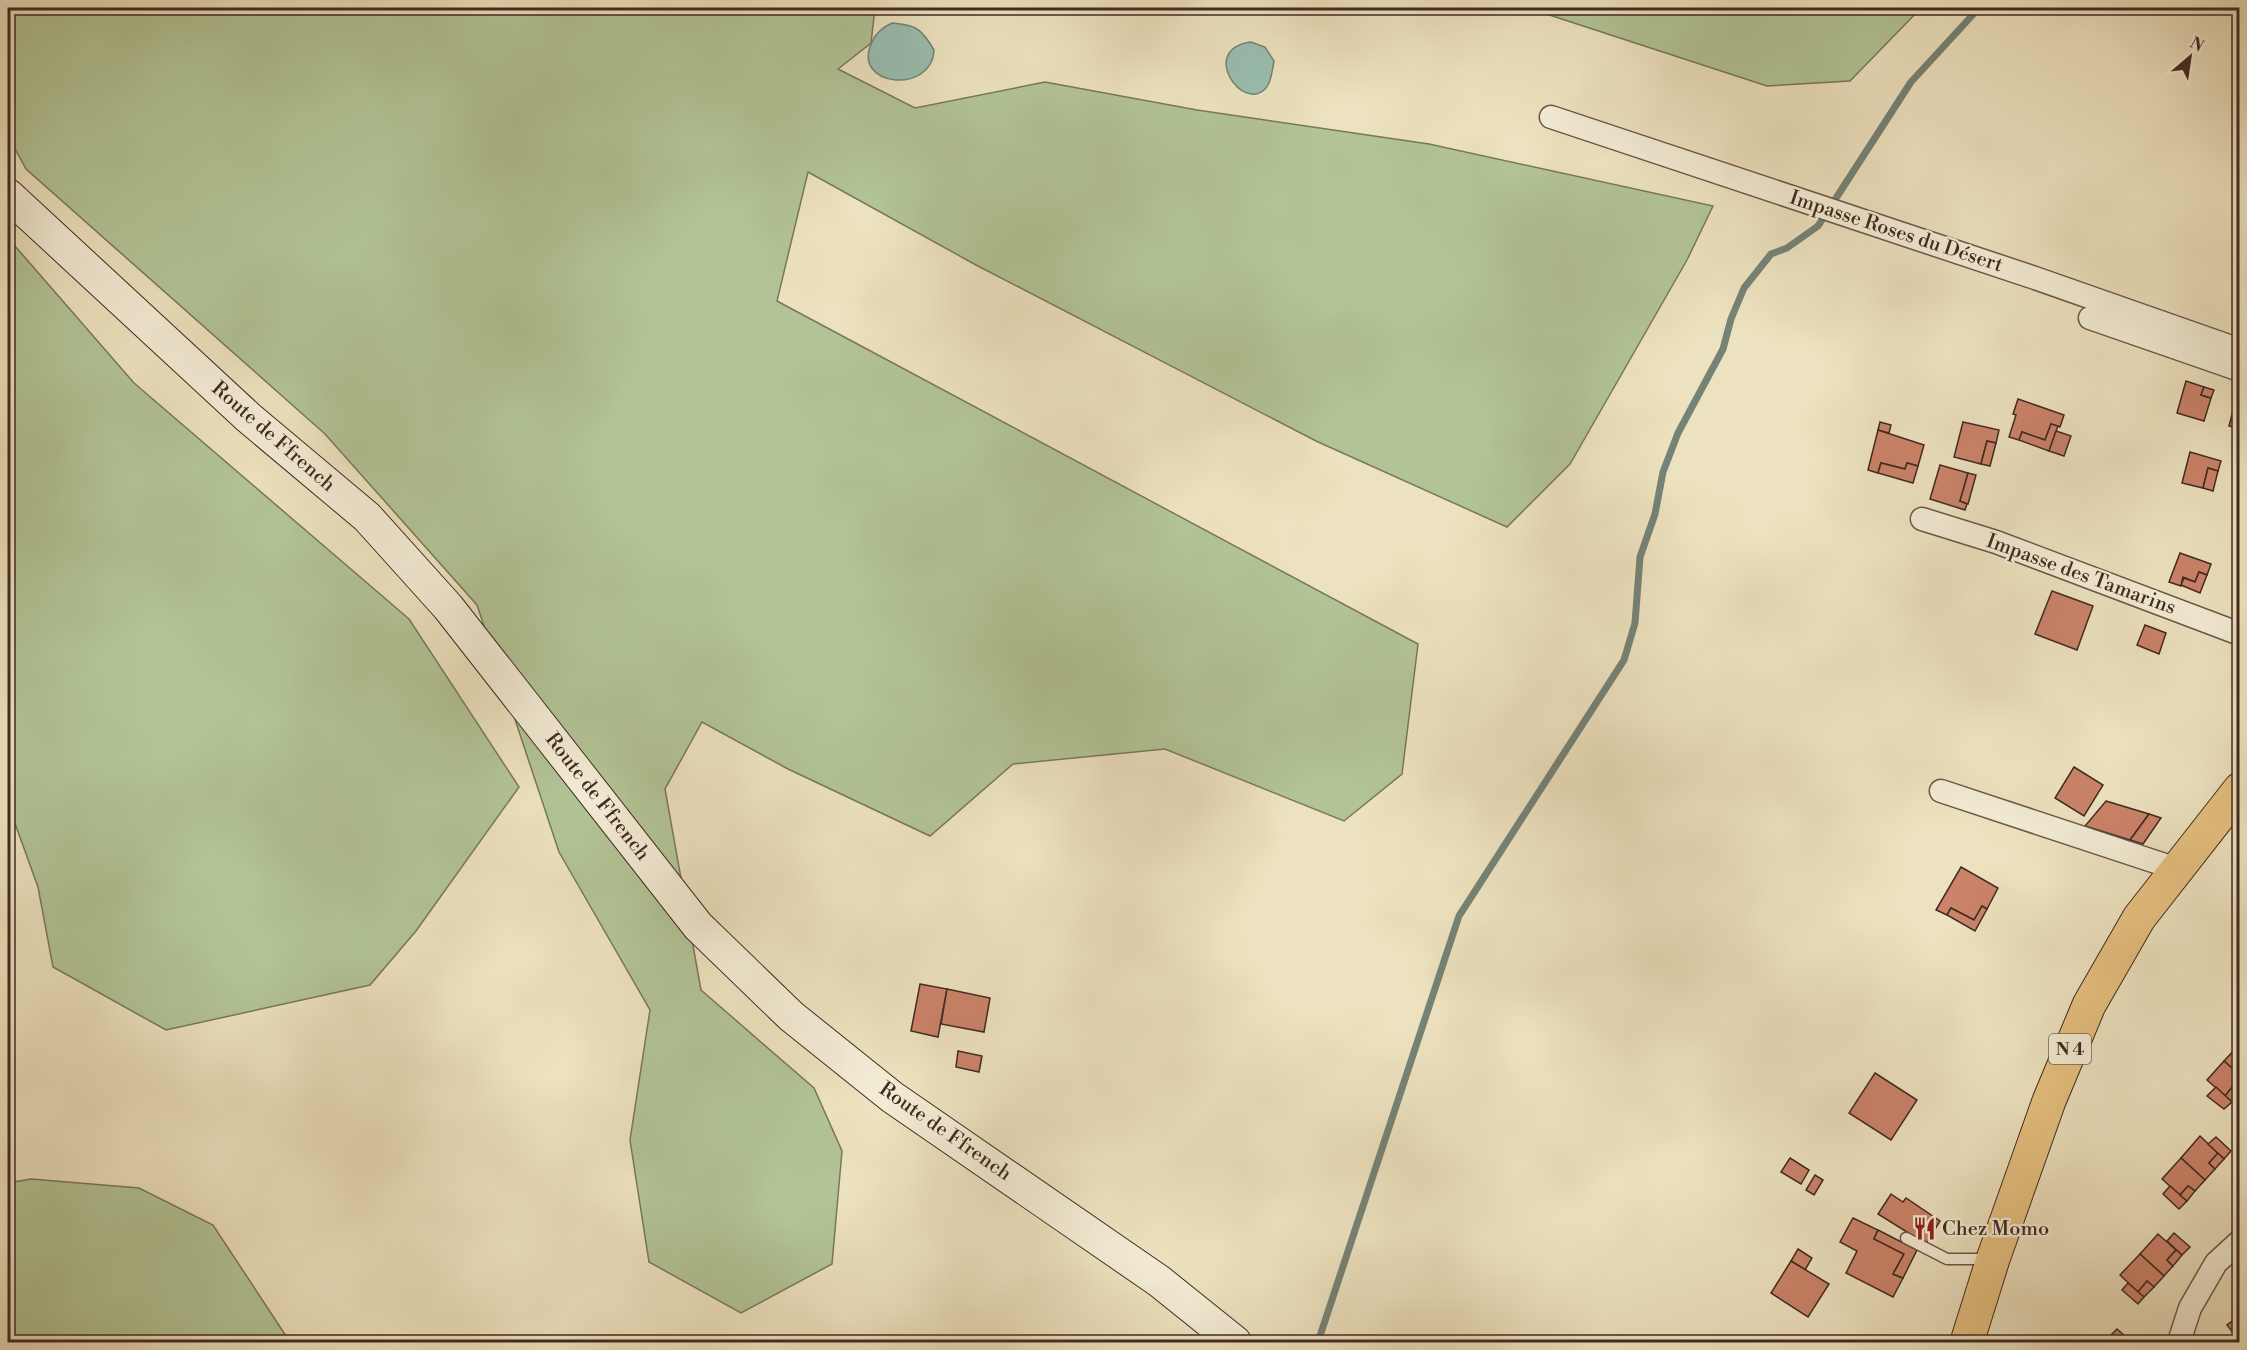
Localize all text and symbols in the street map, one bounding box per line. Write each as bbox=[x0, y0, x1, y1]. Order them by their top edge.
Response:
north arrow bbox=[2160, 27, 2220, 87]
text: N bbox=[2186, 33, 2207, 57]
street label: Impasse Roses du Désert bbox=[1786, 186, 2006, 278]
street label: Route de Ffrench bbox=[206, 376, 340, 498]
street label: Impasse des Tamarins bbox=[1983, 529, 2179, 621]
street label: Route de Ffrench bbox=[539, 728, 655, 866]
road number: N 4 bbox=[2049, 1034, 2091, 1064]
street label: Route de Ffrench bbox=[874, 1077, 1016, 1187]
restaurant icon: Chez Momo bbox=[1911, 1216, 1937, 1242]
place label: Chez Momo bbox=[1942, 1217, 2049, 1242]

